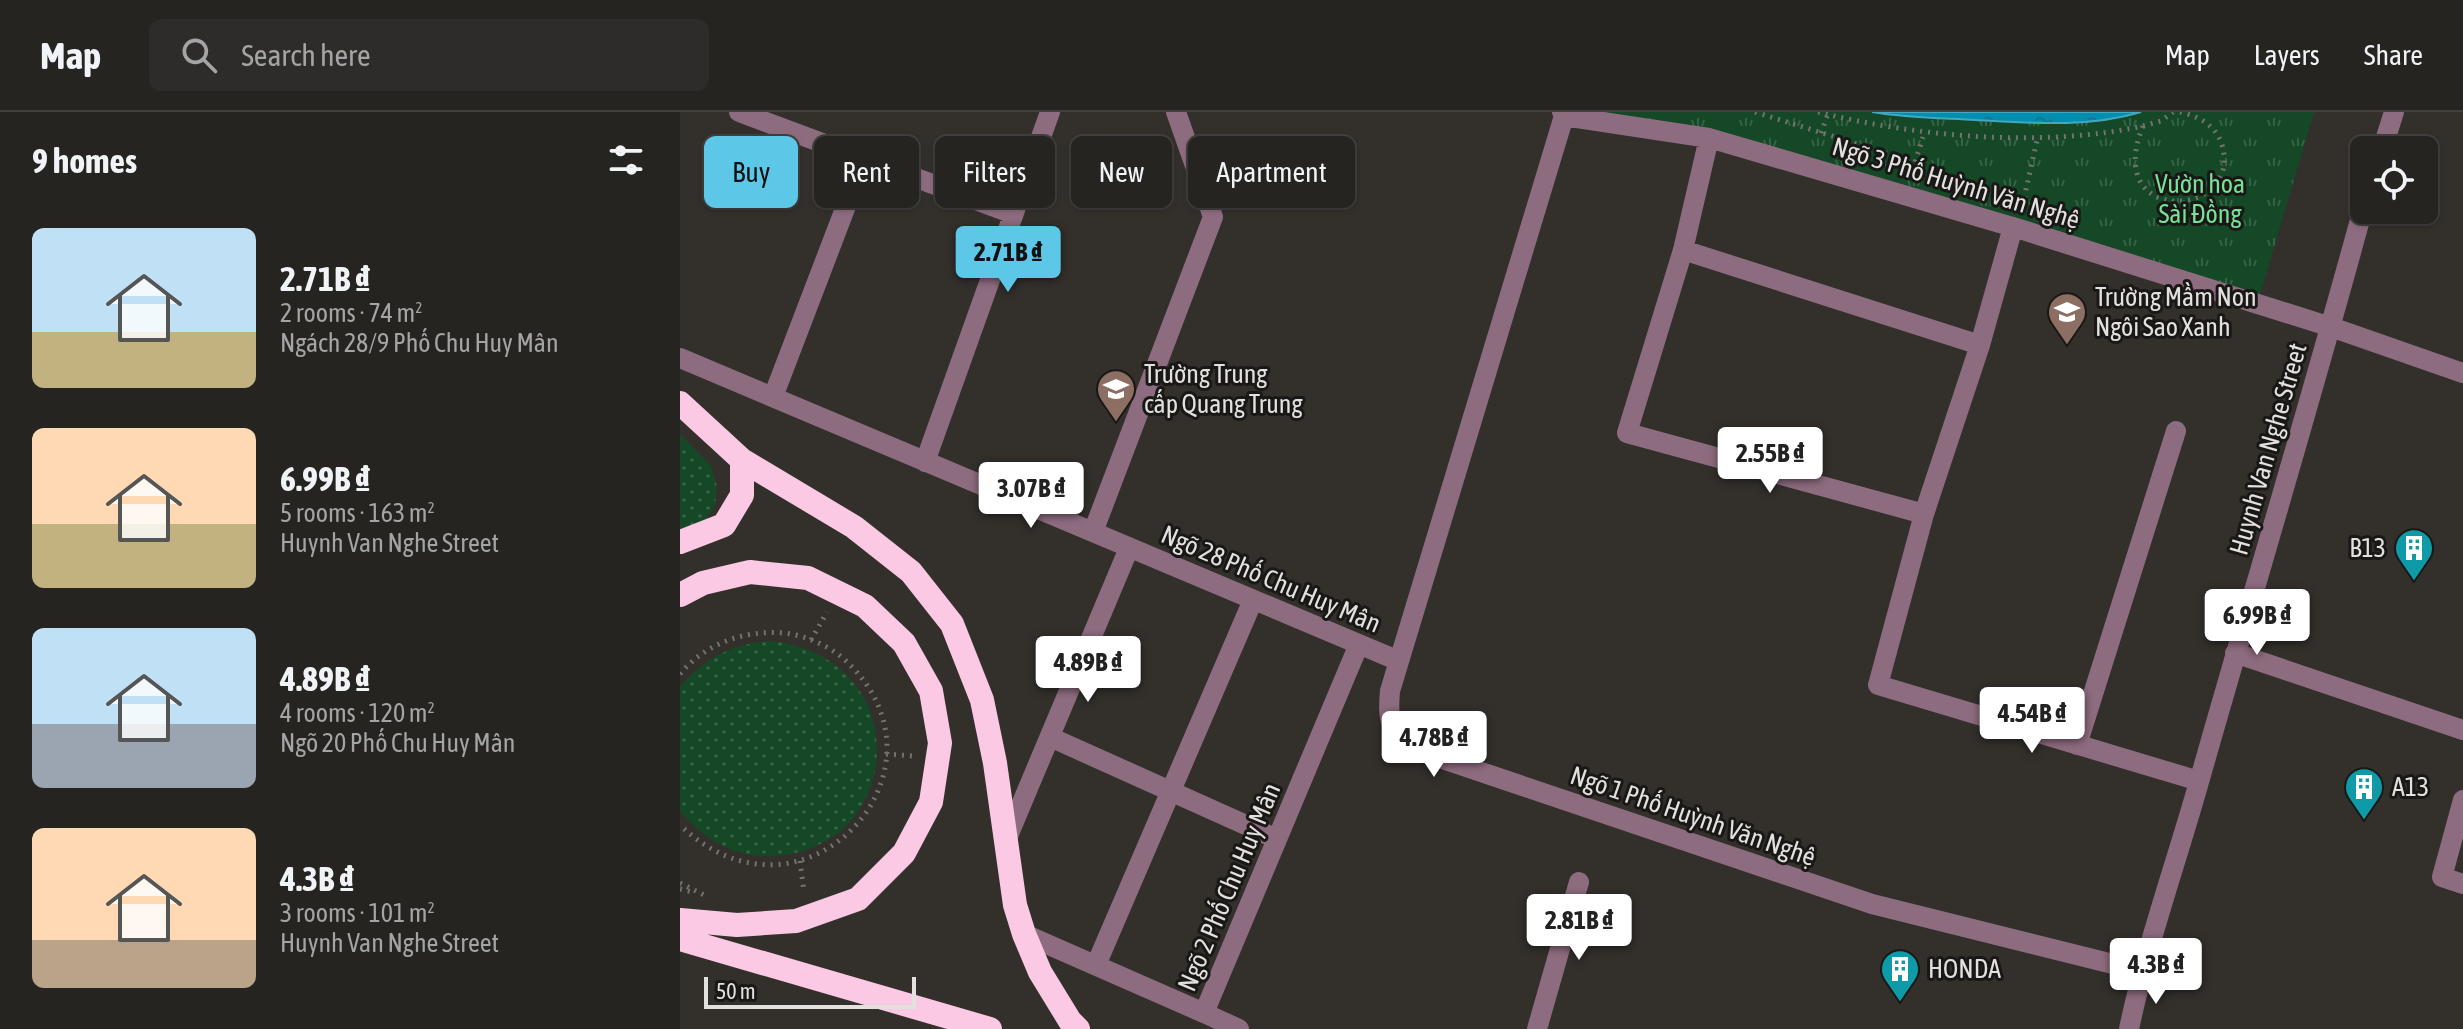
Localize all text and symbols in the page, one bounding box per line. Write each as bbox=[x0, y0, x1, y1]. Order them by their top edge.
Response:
search box bbox=[149, 19, 709, 91]
icon: search bbox=[177, 33, 221, 77]
text: Map bbox=[40, 34, 101, 77]
text: Search here bbox=[241, 38, 371, 72]
text: Map bbox=[2165, 39, 2210, 71]
text: Layers bbox=[2254, 39, 2320, 71]
text: Share bbox=[2364, 39, 2423, 71]
street label: Ngõ 3 Phố Huỳnh Văn Nghệ bbox=[1829, 131, 2083, 235]
chip: Buy bbox=[704, 136, 798, 208]
chip: Rent bbox=[814, 136, 919, 208]
chip: Filters bbox=[935, 136, 1055, 208]
chip: New bbox=[1071, 136, 1172, 208]
chip: Apartment bbox=[1188, 136, 1355, 208]
map controls bbox=[2350, 136, 2438, 224]
button: locate bbox=[2350, 136, 2438, 224]
icon: filters bbox=[604, 138, 648, 182]
text: 9 homes bbox=[32, 141, 137, 180]
park label: Vườn hoa Sài Đồng bbox=[2155, 169, 2245, 229]
pin: 2.71B ₫ bbox=[934, 226, 1082, 294]
text: 2.71B ₫ bbox=[974, 237, 1042, 267]
text: 2.71B ₫ bbox=[280, 259, 370, 298]
icon: home bbox=[96, 260, 192, 356]
place label: Trường Mầm Non Ngôi Sao Xanh bbox=[2095, 282, 2257, 342]
school or university icon: Trường Mầm Non Ngôi Sao Xanh bbox=[2046, 291, 2088, 346]
text: 2 rooms · 74 m² bbox=[280, 298, 422, 328]
text: Ngách 28/9 Phố Chu Huy Mân bbox=[280, 328, 559, 358]
street label: Huynh Van Nghe Street bbox=[2223, 340, 2313, 558]
place label: Trường Trung cấp Quang Trung bbox=[1144, 359, 1303, 419]
school or university icon: Trường Trung cấp Quang Trung bbox=[1095, 368, 1137, 423]
pin: 2.55B ₫ bbox=[1696, 427, 1844, 495]
text: 2.55B ₫ bbox=[1736, 438, 1804, 468]
text: 6.99B ₫ bbox=[280, 459, 370, 498]
icon: home bbox=[96, 460, 192, 556]
pin: 3.07B ₫ bbox=[957, 462, 1105, 530]
text: 3.07B ₫ bbox=[997, 473, 1065, 503]
text: 5 rooms · 163 m² bbox=[280, 498, 435, 528]
street label: Ngõ 28 Phố Chu Huy Mân bbox=[1157, 519, 1385, 639]
building icon: B13 bbox=[2393, 527, 2435, 582]
text: Huynh Van Nghe Street bbox=[280, 528, 499, 558]
place label: B13 bbox=[2349, 533, 2386, 563]
pin: 6.99B ₫ bbox=[2183, 589, 2331, 657]
text: 6.99B ₫ bbox=[2223, 600, 2291, 630]
pin: 4.89B ₫ bbox=[1014, 636, 1162, 704]
text: 4.89B ₫ bbox=[1054, 647, 1122, 677]
text: 4.89B ₫ bbox=[280, 659, 370, 698]
icon: home bbox=[96, 660, 192, 756]
pin: 4.54B ₫ bbox=[1958, 687, 2106, 755]
text: 4 rooms · 120 m² bbox=[280, 698, 435, 728]
text: 4.54B ₫ bbox=[1998, 698, 2066, 728]
pin: 4.78B ₫ bbox=[1360, 711, 1508, 779]
text: 4.78B ₫ bbox=[1400, 722, 1468, 752]
text: Ngõ 20 Phố Chu Huy Mân bbox=[280, 728, 515, 758]
street label: Ngõ 1 Phố Huỳnh Văn Nghệ bbox=[1567, 760, 1819, 872]
building icon: A13 bbox=[2343, 766, 2385, 821]
place label: A13 bbox=[2392, 772, 2429, 802]
street label: Ngõ 2 Phố Chu Huy Mân bbox=[1172, 778, 1286, 996]
text: 4.3B ₫ bbox=[280, 859, 354, 898]
icon: home bbox=[96, 860, 192, 956]
pin: 2.81B ₫ bbox=[1505, 894, 1653, 962]
text: 3 rooms · 101 m² bbox=[280, 898, 435, 928]
text: 2.81B ₫ bbox=[1545, 905, 1613, 935]
text: Huynh Van Nghe Street bbox=[280, 928, 499, 958]
pin: 4.3B ₫ bbox=[2091, 938, 2221, 1006]
building icon: HONDA bbox=[1879, 948, 1921, 1003]
text: 4.3B ₫ bbox=[2128, 949, 2184, 979]
place label: HONDA bbox=[1928, 954, 2001, 984]
scale bar bbox=[704, 973, 916, 1009]
text: 50 m bbox=[716, 978, 756, 1004]

